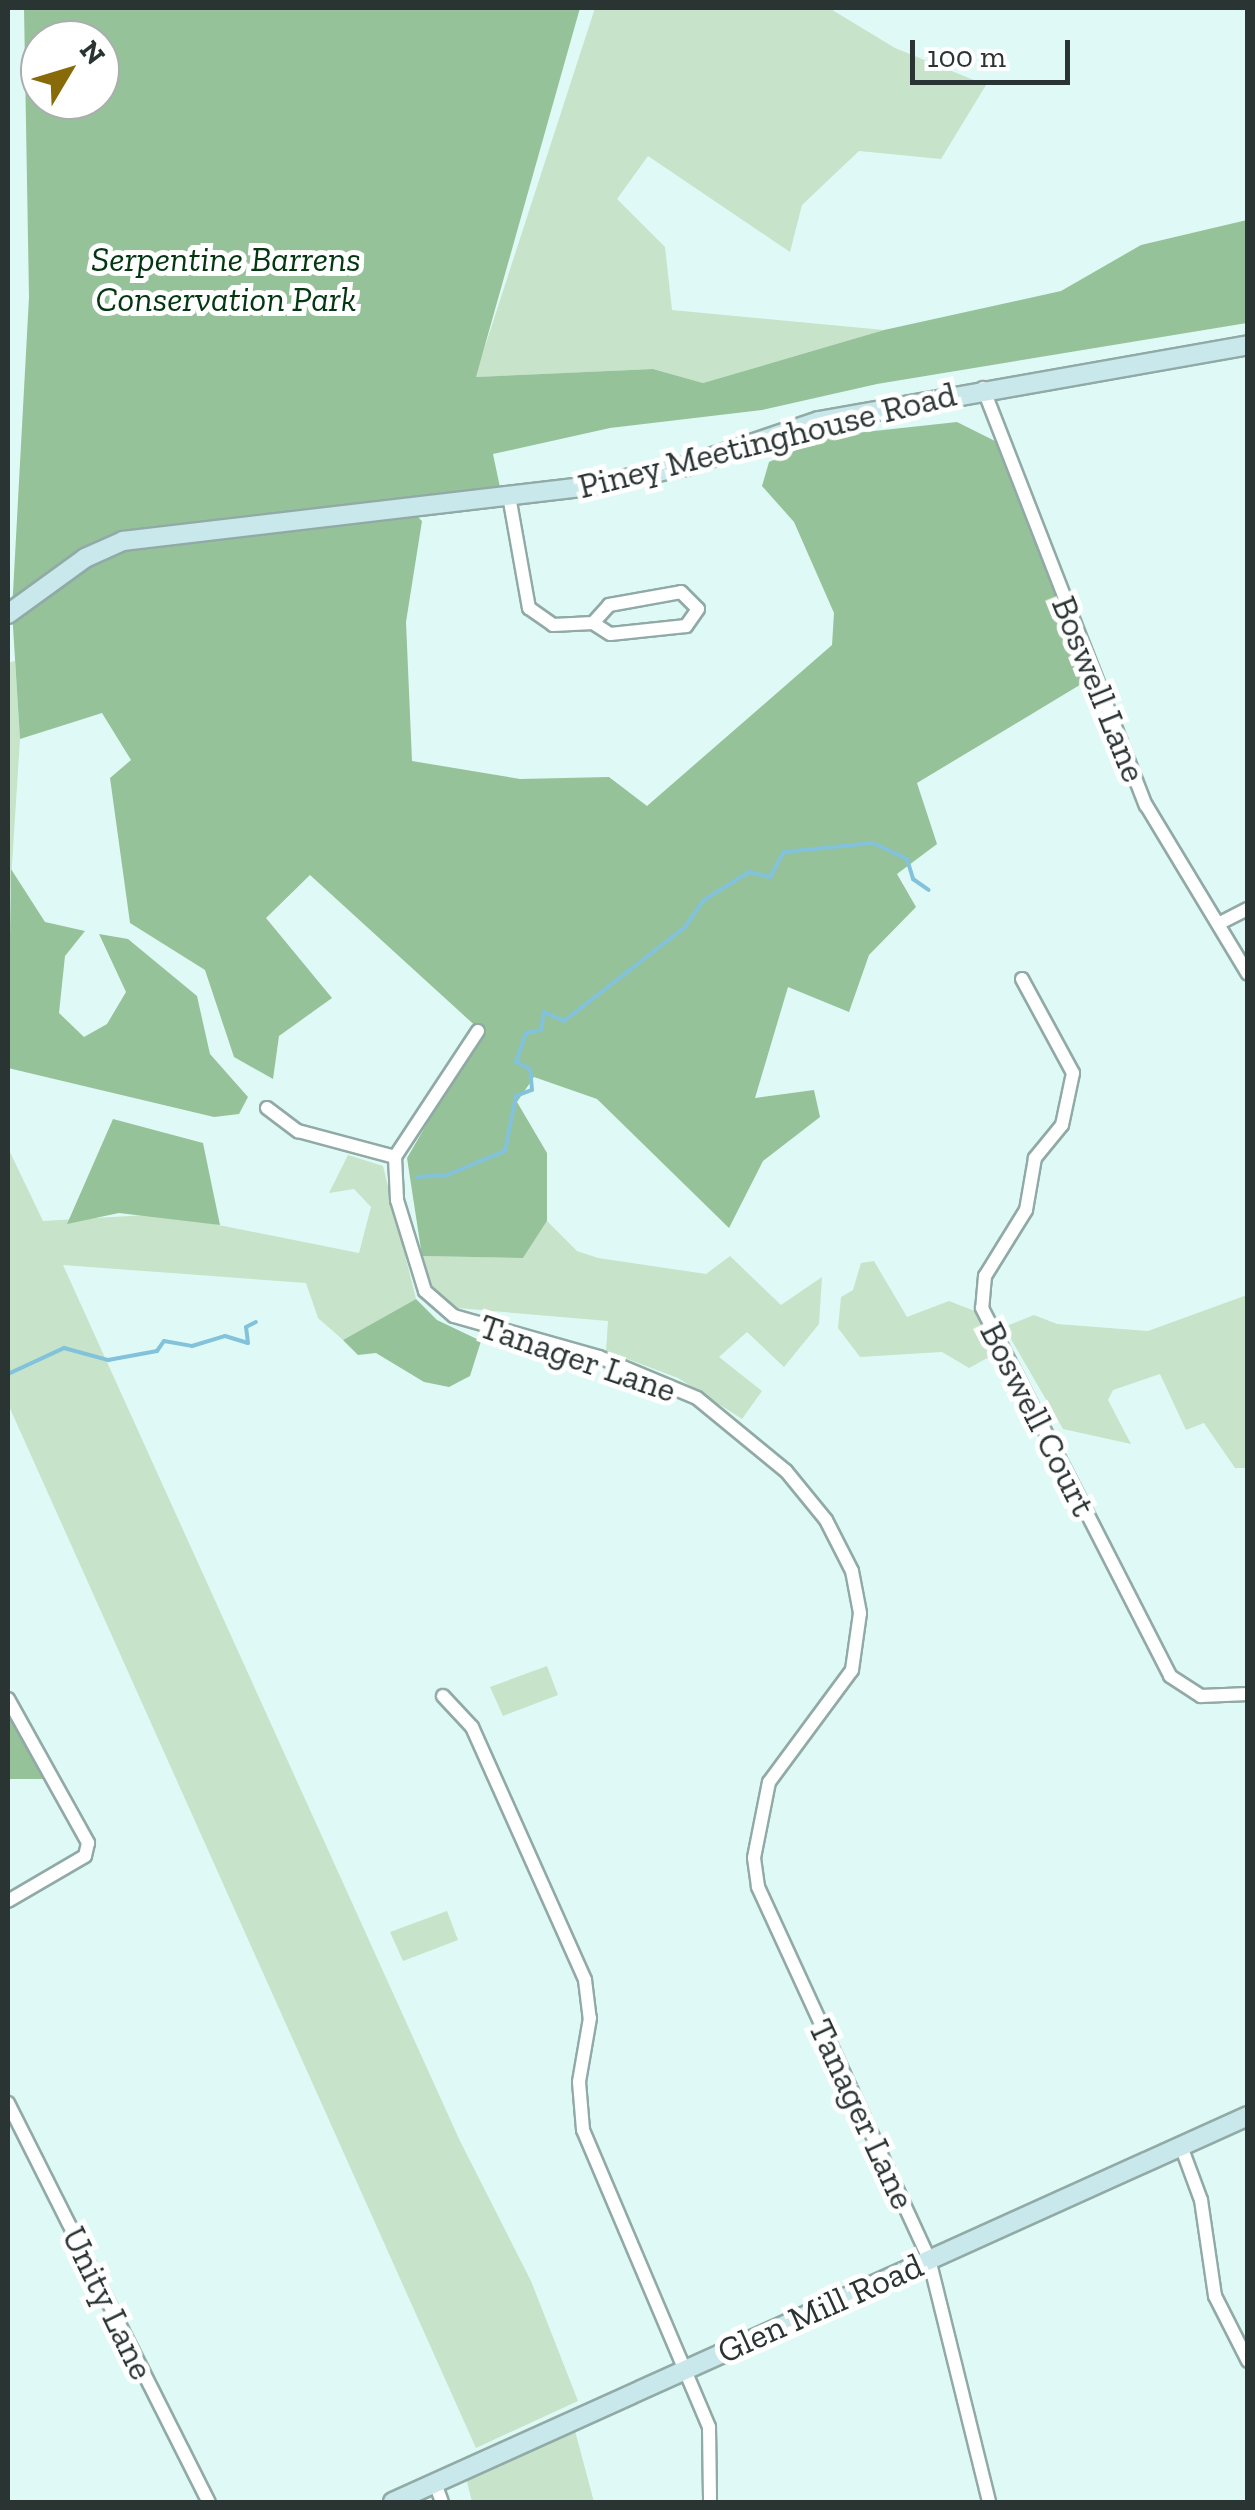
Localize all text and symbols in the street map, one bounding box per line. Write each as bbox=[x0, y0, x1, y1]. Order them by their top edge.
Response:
north arrow bbox=[20, 20, 120, 120]
scale bar bbox=[915, 20, 1075, 82]
text: N bbox=[73, 34, 112, 71]
text: 100 m bbox=[927, 39, 1006, 75]
park label: Serpentine Barrens Conservation Park bbox=[91, 238, 361, 320]
street label: Piney Meetinghouse Road bbox=[573, 373, 961, 507]
street label: Boswell Lane bbox=[1043, 590, 1155, 788]
street label: Tanager Lane bbox=[474, 1305, 682, 1411]
street label: Boswell Court bbox=[971, 1315, 1105, 1523]
street label: Tanager Lane bbox=[800, 2012, 924, 2216]
street label: Unity Lane bbox=[53, 2219, 163, 2387]
street label: Glen Mill Road bbox=[711, 2244, 929, 2372]

